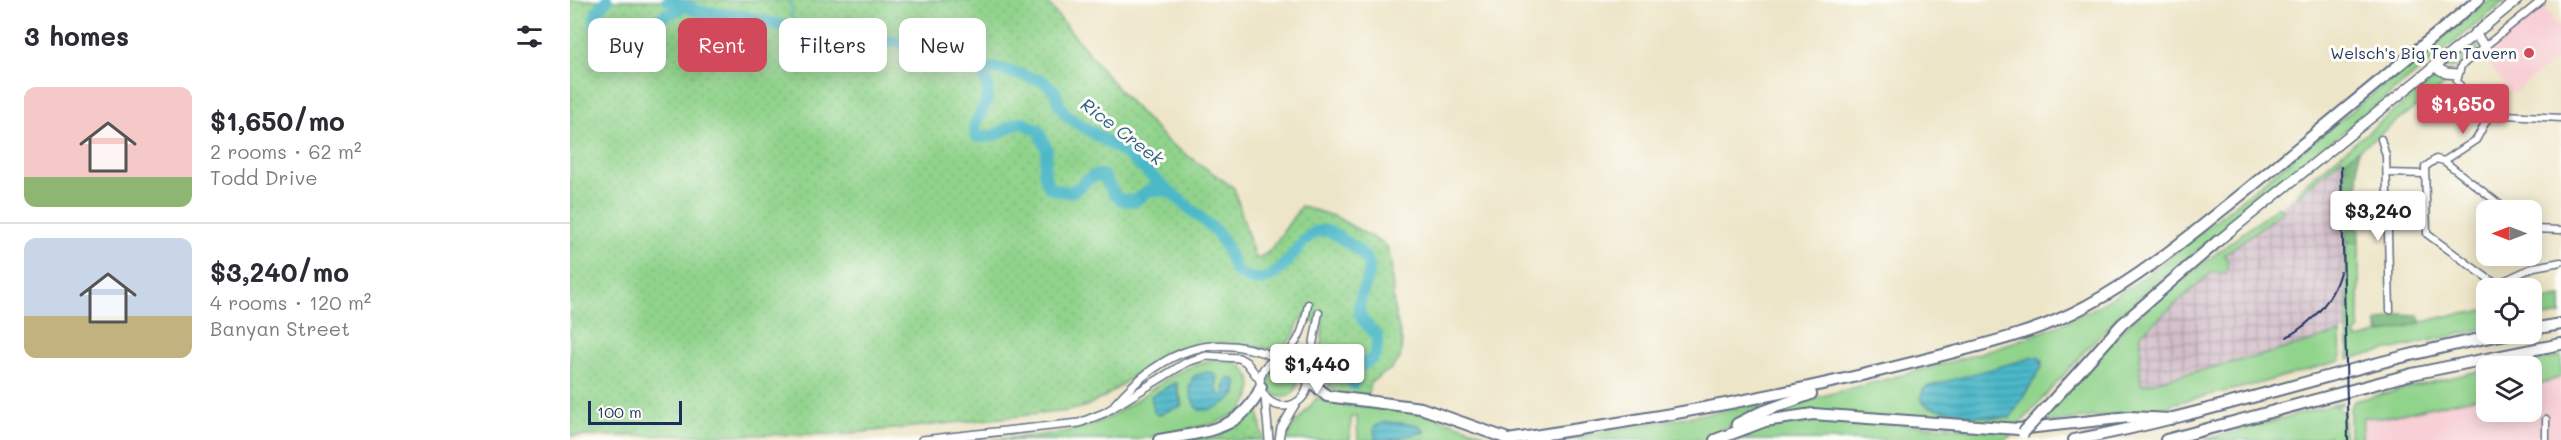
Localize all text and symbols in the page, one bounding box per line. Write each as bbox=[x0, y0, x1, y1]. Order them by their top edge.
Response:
chip: Buy bbox=[588, 18, 666, 72]
chip: Rent bbox=[678, 18, 767, 72]
chip: Filters bbox=[779, 18, 887, 72]
chip: New bbox=[899, 18, 986, 72]
text: 3 homes bbox=[24, 19, 129, 53]
icon: filters bbox=[513, 20, 546, 53]
place label: Welsch's Big Ten Tavern bbox=[2330, 42, 2517, 63]
marker: Welsch's Big Ten Tavern bbox=[2522, 46, 2536, 60]
pin: $1,650 bbox=[2414, 84, 2512, 135]
text: $1,650 bbox=[2431, 90, 2495, 116]
water label: Rice Creek bbox=[1076, 92, 1169, 171]
text: $1,650/mo bbox=[210, 104, 345, 138]
icon: home bbox=[72, 111, 144, 183]
text: 2 rooms · 62 m² bbox=[210, 138, 362, 164]
text: Todd Drive bbox=[210, 164, 318, 190]
pin: $3,240 bbox=[2329, 191, 2427, 242]
text: $3,240 bbox=[2344, 197, 2412, 223]
north arrow bbox=[2476, 200, 2542, 266]
map controls bbox=[2476, 200, 2542, 422]
text: $3,240/mo bbox=[210, 255, 349, 289]
icon: home bbox=[72, 262, 144, 334]
button: locate bbox=[2476, 278, 2542, 344]
text: 4 rooms · 120 m² bbox=[210, 289, 371, 315]
text: Banyan Street bbox=[210, 315, 350, 341]
pin: $1,440 bbox=[1268, 344, 1366, 395]
text: $1,440 bbox=[1284, 350, 1350, 376]
button: layers bbox=[2476, 356, 2542, 422]
scale bar bbox=[588, 398, 682, 426]
text: 100 m bbox=[597, 401, 642, 422]

